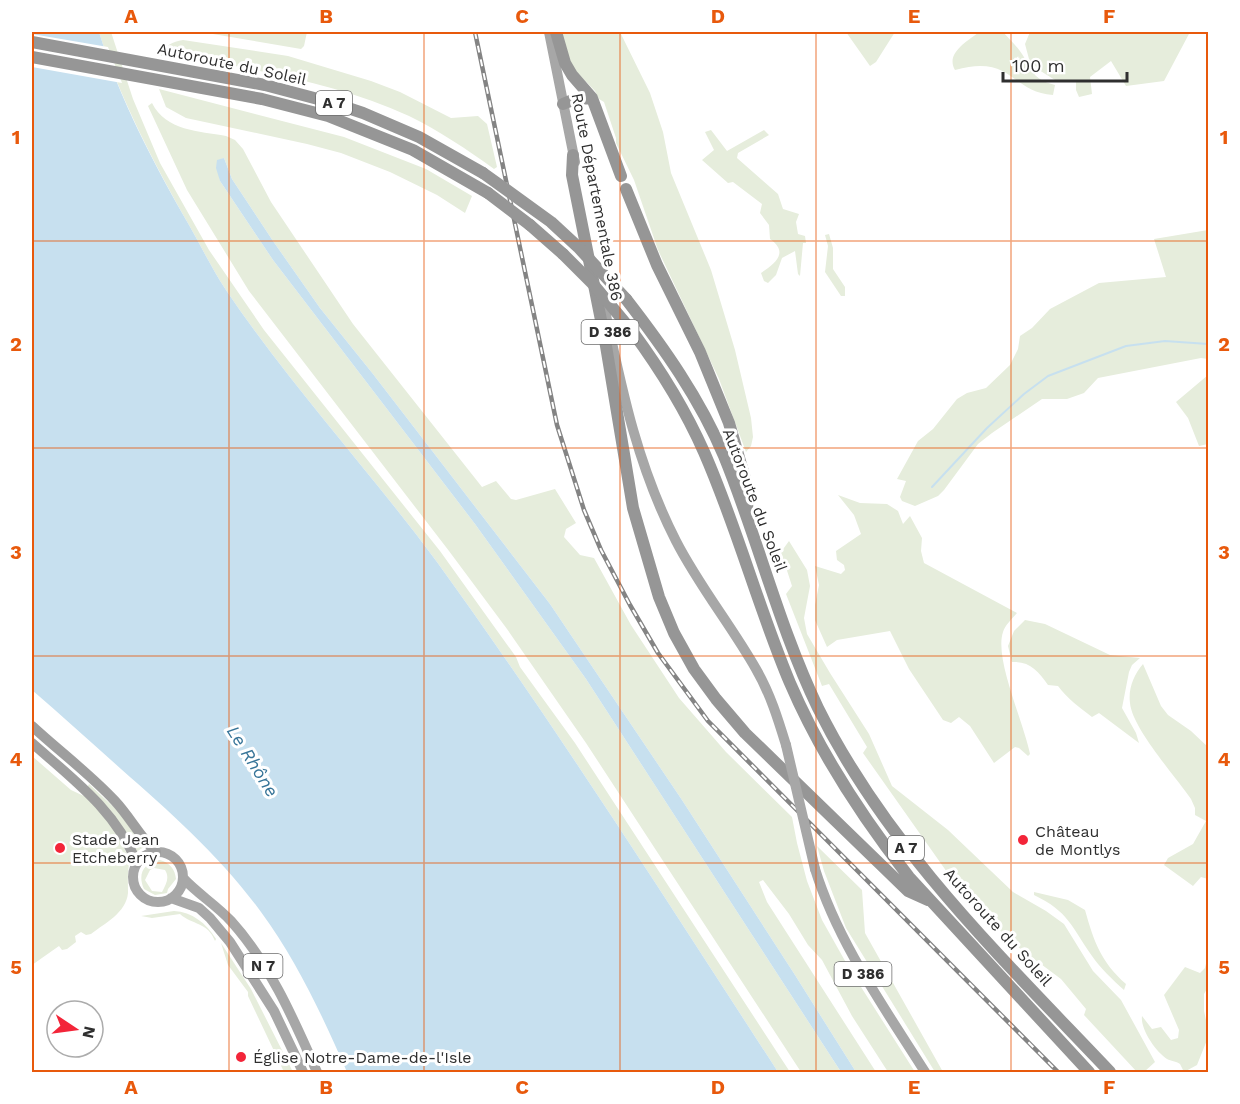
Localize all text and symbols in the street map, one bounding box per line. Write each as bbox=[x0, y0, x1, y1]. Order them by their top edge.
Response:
text: A bbox=[124, 4, 138, 28]
text: B bbox=[319, 4, 333, 28]
text: C bbox=[515, 4, 529, 28]
text: D bbox=[711, 4, 725, 28]
text: E bbox=[908, 4, 920, 28]
text: F bbox=[1103, 4, 1115, 28]
street label: Autoroute du Soleil bbox=[156, 39, 309, 89]
scale bar bbox=[1003, 45, 1128, 83]
text: 100 m bbox=[1012, 55, 1065, 76]
road number: A 7 bbox=[316, 91, 352, 115]
street label: Route Départementale 386 bbox=[567, 91, 627, 303]
text: 1 bbox=[12, 125, 20, 149]
text: 1 bbox=[1220, 125, 1228, 149]
road number: D 386 bbox=[582, 320, 638, 344]
text: 2 bbox=[10, 332, 22, 356]
text: 2 bbox=[1218, 332, 1230, 356]
street label: Autoroute du Soleil bbox=[719, 426, 791, 575]
text: 3 bbox=[10, 540, 22, 564]
text: 3 bbox=[1218, 540, 1230, 564]
water label: Le Rhône bbox=[223, 721, 283, 801]
text: 4 bbox=[10, 747, 23, 771]
text: 4 bbox=[1218, 747, 1231, 771]
place label: Château de Montlys bbox=[1035, 822, 1120, 859]
place label: Stade Jean Etcheberry bbox=[72, 830, 159, 867]
marker: Château de Montlys bbox=[1016, 833, 1030, 847]
road number: A 7 bbox=[888, 836, 924, 860]
marker: Stade Jean Etcheberry bbox=[53, 841, 67, 855]
street label: Autoroute du Soleil bbox=[940, 864, 1056, 990]
road number: N 7 bbox=[244, 954, 282, 978]
text: 5 bbox=[10, 955, 22, 979]
text: 5 bbox=[1218, 955, 1230, 979]
road number: D 386 bbox=[834, 962, 892, 986]
north arrow bbox=[45, 999, 105, 1059]
text: N bbox=[79, 1024, 100, 1040]
place label: Église Notre-Dame-de-l'Isle bbox=[253, 1048, 472, 1067]
marker: Église Notre-Dame-de-l'Isle bbox=[234, 1050, 248, 1064]
text: A bbox=[124, 1075, 138, 1099]
text: B bbox=[319, 1075, 333, 1099]
text: C bbox=[515, 1075, 529, 1099]
text: D bbox=[711, 1075, 725, 1099]
text: E bbox=[908, 1075, 920, 1099]
text: F bbox=[1103, 1075, 1115, 1099]

